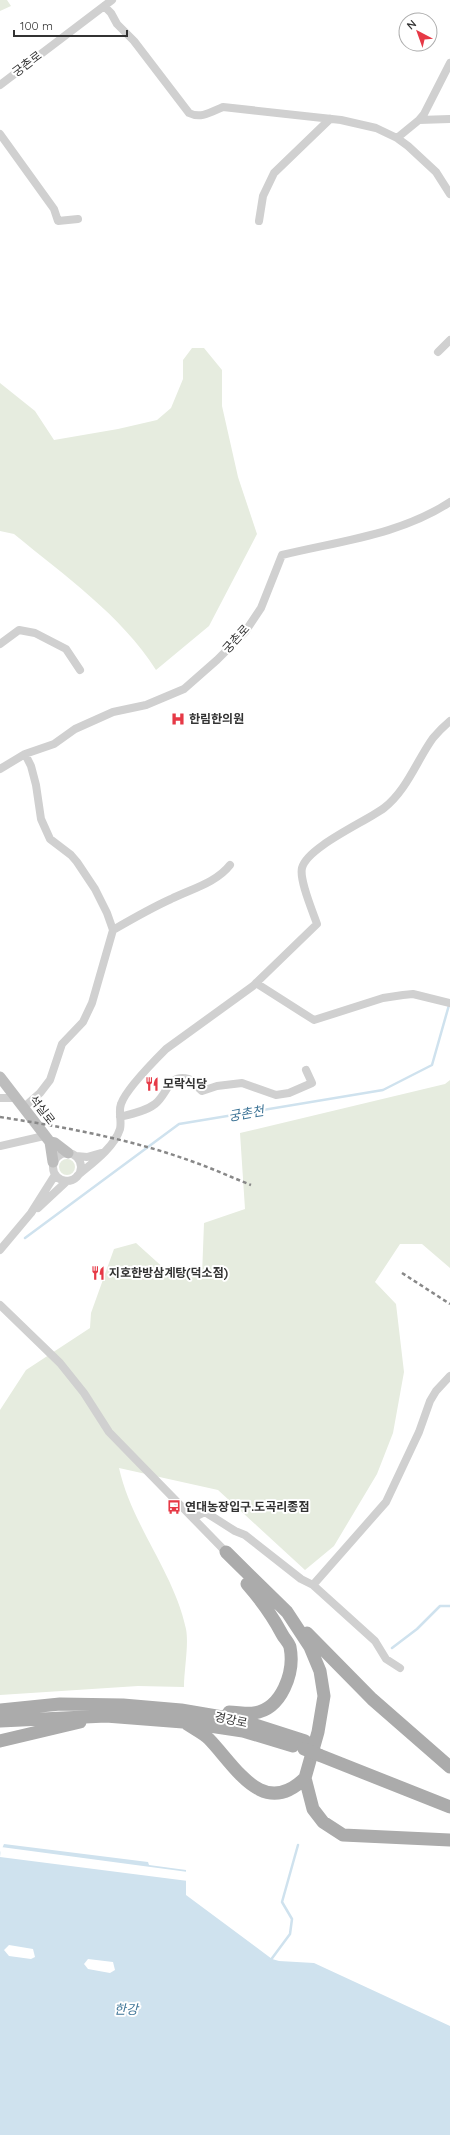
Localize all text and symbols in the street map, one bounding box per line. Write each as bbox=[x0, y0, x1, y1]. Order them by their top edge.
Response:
scale bar bbox=[14, 12, 127, 38]
north arrow bbox=[398, 12, 438, 52]
text: N bbox=[404, 17, 419, 32]
text: 100 m bbox=[20, 18, 53, 33]
street label: 궁촌로 bbox=[9, 48, 44, 80]
street label: 궁촌로 bbox=[219, 621, 252, 656]
hospital icon: 한림한의원 bbox=[170, 711, 186, 727]
place label: 한림한의원 bbox=[189, 711, 244, 726]
restaurant icon: 모락식당 bbox=[144, 1076, 160, 1092]
place label: 모락식당 bbox=[163, 1076, 207, 1091]
street label: 석실로 bbox=[26, 1092, 59, 1127]
water label: 궁촌천 bbox=[227, 1102, 266, 1124]
restaurant icon: 지호한방삼계탕(덕소점) bbox=[90, 1265, 106, 1281]
place label: 지호한방삼계탕(덕소점) bbox=[109, 1265, 228, 1280]
bus stop icon: 연대농장입구.도곡리종점 bbox=[166, 1499, 182, 1515]
place label: 연대농장입구.도곡리종점 bbox=[185, 1499, 309, 1514]
street label: 경강로 bbox=[213, 1709, 249, 1730]
water label: 한강 bbox=[114, 2001, 140, 2017]

